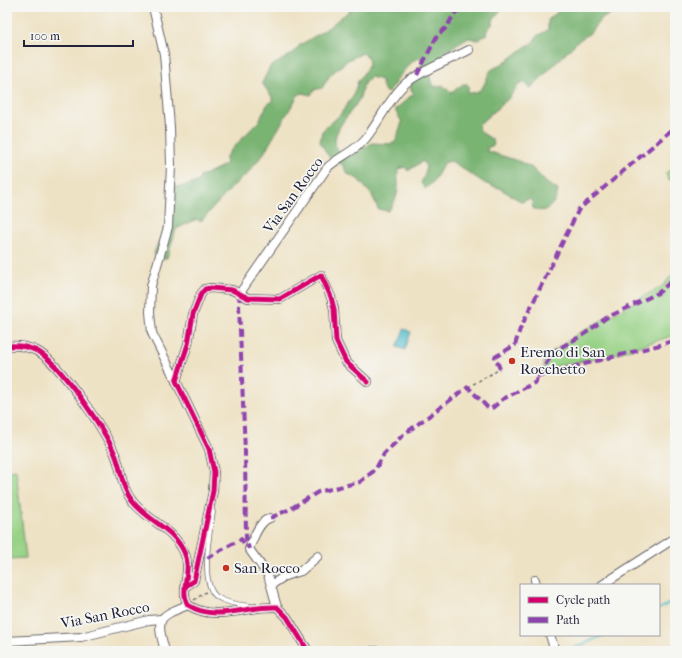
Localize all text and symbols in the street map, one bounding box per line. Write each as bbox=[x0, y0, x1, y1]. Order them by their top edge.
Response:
scale bar bbox=[24, 22, 133, 48]
text: 100 m bbox=[30, 29, 60, 43]
street label: Via San Rocco bbox=[259, 153, 327, 238]
place label: Eremo di San Rocchetto bbox=[520, 343, 606, 378]
marker: Eremo di San Rocchetto bbox=[507, 356, 517, 366]
place label: San Rocco bbox=[234, 559, 300, 577]
marker: San Rocco bbox=[221, 563, 231, 573]
legend bbox=[520, 584, 660, 636]
text: Cycle path bbox=[556, 593, 611, 607]
street label: Via San Rocco bbox=[58, 598, 151, 633]
text: Path bbox=[556, 613, 580, 627]

